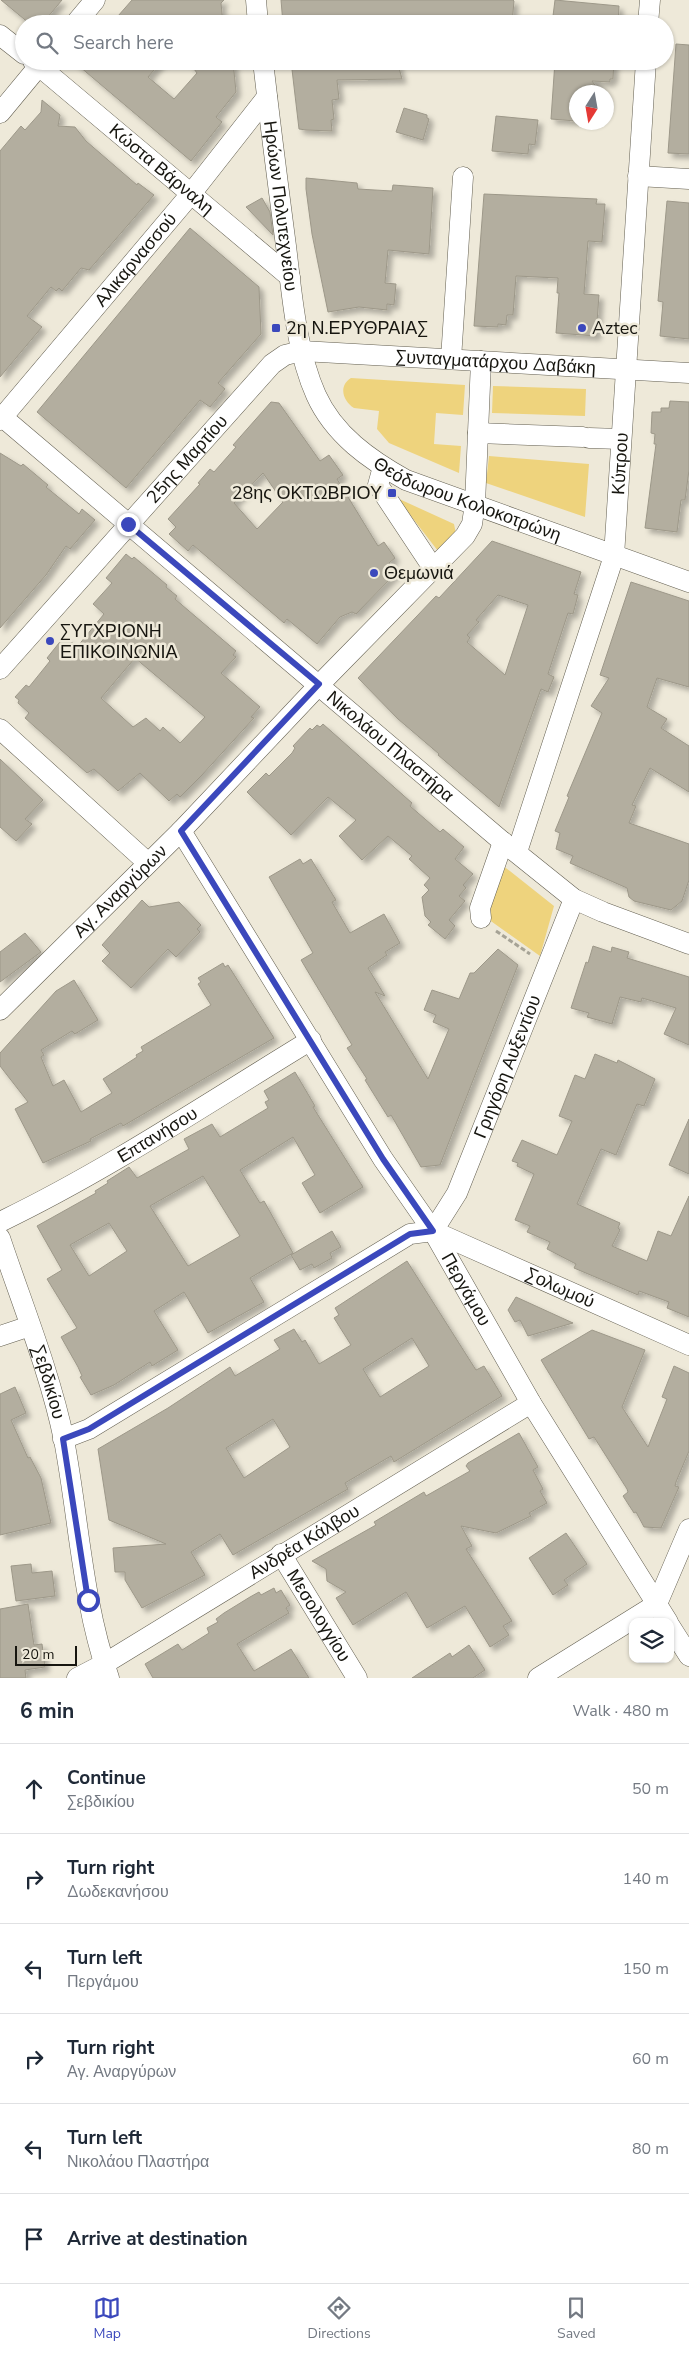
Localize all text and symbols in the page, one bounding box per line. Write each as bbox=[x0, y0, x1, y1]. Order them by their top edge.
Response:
search box bbox=[15, 15, 674, 70]
icon: search bbox=[33, 29, 61, 57]
text: Search here bbox=[73, 30, 174, 56]
north arrow bbox=[569, 85, 614, 130]
street label: Κώστα Βάρναλη bbox=[104, 118, 219, 220]
street label: Ηρώων Πολυτεχνείου bbox=[258, 119, 303, 293]
street label: Αλικαρνασσού bbox=[89, 208, 182, 312]
place label: 2η Ν.ΕΡΥΘΡΑΙΑΣ bbox=[286, 316, 428, 340]
place label: Aztec bbox=[592, 316, 638, 340]
marker: 2η Ν.ΕΡΥΘΡΑΙΑΣ bbox=[270, 322, 282, 334]
marker: Aztec bbox=[576, 322, 588, 334]
street label: Συνταγματάρχου Δαβάκη bbox=[395, 344, 597, 380]
street label: 25ης Μαρτίου bbox=[141, 410, 233, 509]
street label: Κύπρου bbox=[606, 432, 634, 496]
street label: Θεόδωρου Κολοκοτρώνη bbox=[369, 451, 564, 547]
place label: 28ης ΟΚΤΩΒΡΙΟΥ bbox=[232, 481, 382, 505]
marker: 28ης ΟΚΤΩΒΡΙΟΥ bbox=[386, 487, 398, 499]
route end bbox=[117, 513, 140, 536]
place label: Θεμωνιά bbox=[384, 561, 454, 585]
marker: Θεμωνιά bbox=[368, 567, 380, 579]
place label: ΣΥΓΧΡΙΟΝΗ ΕΠΙΚΟΙΝΩΝΙΑ bbox=[60, 619, 177, 664]
marker: ΣΥΓΧΡΙΟΝΗ ΕΠΙΚΟΙΝΩΝΙΑ bbox=[44, 635, 56, 647]
street label: Νικολάου Πλαστήρα bbox=[322, 685, 459, 807]
street label: Αγ. Αναργύρων bbox=[68, 839, 172, 943]
street label: Γρηγόρη Αυξεντίου bbox=[468, 992, 547, 1142]
street label: Επτανήσου bbox=[113, 1101, 202, 1168]
street label: Περγάμου bbox=[436, 1248, 497, 1330]
street label: Σολωμού bbox=[522, 1262, 599, 1314]
street label: Σεβδικίου bbox=[26, 1342, 71, 1421]
street label: Ανδρέα Κάλβου bbox=[244, 1499, 364, 1585]
street label: Μεσολογγίου bbox=[281, 1565, 356, 1666]
route start bbox=[77, 1589, 100, 1612]
map controls bbox=[629, 1618, 674, 1663]
button: layers bbox=[629, 1618, 674, 1663]
scale bar bbox=[15, 1643, 78, 1666]
text: 20 m bbox=[22, 1645, 54, 1664]
text: 6 min bbox=[20, 1697, 74, 1725]
text: Walk · 480 m bbox=[573, 1700, 669, 1722]
text: Continue bbox=[67, 1765, 146, 1791]
icon: ahead bbox=[20, 1775, 48, 1803]
text: 50 m bbox=[632, 1778, 669, 1800]
text: Σεβδικίου bbox=[67, 1791, 135, 1813]
text: Turn right bbox=[67, 1855, 154, 1881]
icon: right bbox=[20, 1865, 48, 1893]
text: 140 m bbox=[622, 1868, 669, 1890]
text: Δωδεκανήσου bbox=[67, 1881, 169, 1903]
text: Turn left bbox=[67, 1945, 142, 1971]
icon: left bbox=[20, 1955, 48, 1983]
text: 150 m bbox=[622, 1958, 669, 1980]
text: Περγάμου bbox=[67, 1971, 139, 1993]
text: Turn right bbox=[67, 2035, 154, 2061]
icon: right bbox=[20, 2045, 48, 2073]
text: 60 m bbox=[632, 2048, 669, 2070]
text: Αγ. Αναργύρων bbox=[67, 2061, 176, 2083]
text: Turn left bbox=[67, 2125, 142, 2151]
icon: left bbox=[20, 2135, 48, 2163]
text: 80 m bbox=[632, 2138, 669, 2160]
text: Νικολάου Πλαστήρα bbox=[67, 2151, 209, 2173]
icon: arrive bbox=[20, 2225, 48, 2253]
text: Arrive at destination bbox=[67, 2226, 248, 2252]
tab: Map bbox=[93, 2294, 121, 2343]
tab: Directions bbox=[308, 2294, 371, 2343]
tab: Saved bbox=[557, 2294, 596, 2343]

